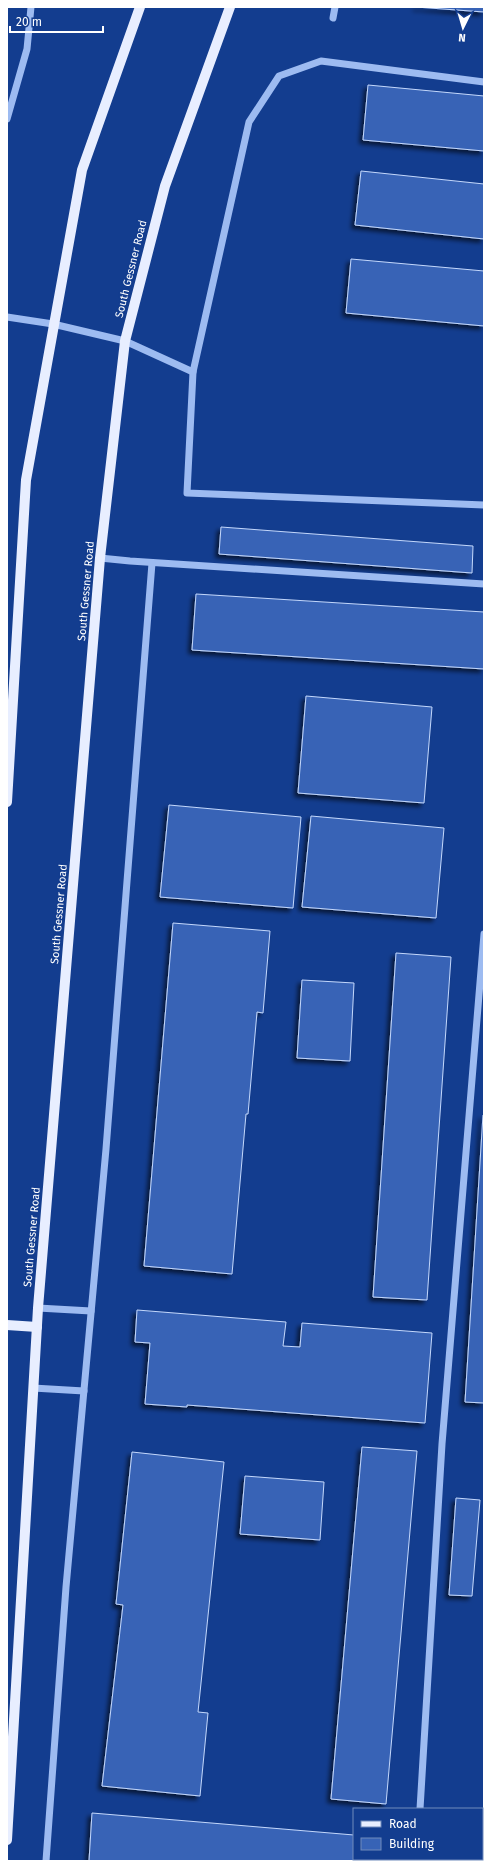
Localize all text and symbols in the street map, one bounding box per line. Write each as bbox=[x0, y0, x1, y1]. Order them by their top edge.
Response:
scale bar bbox=[10, 8, 103, 34]
north arrow bbox=[443, 8, 483, 48]
text: 20 m bbox=[16, 15, 42, 29]
text: N bbox=[458, 31, 466, 44]
street label: South Gessner Road bbox=[113, 219, 149, 319]
street label: South Gessner Road bbox=[75, 541, 97, 641]
street label: South Gessner Road bbox=[48, 864, 70, 964]
street label: South Gessner Road bbox=[21, 1187, 43, 1287]
legend bbox=[353, 1808, 483, 1860]
text: Road bbox=[389, 1817, 417, 1831]
text: Building bbox=[389, 1837, 435, 1851]

